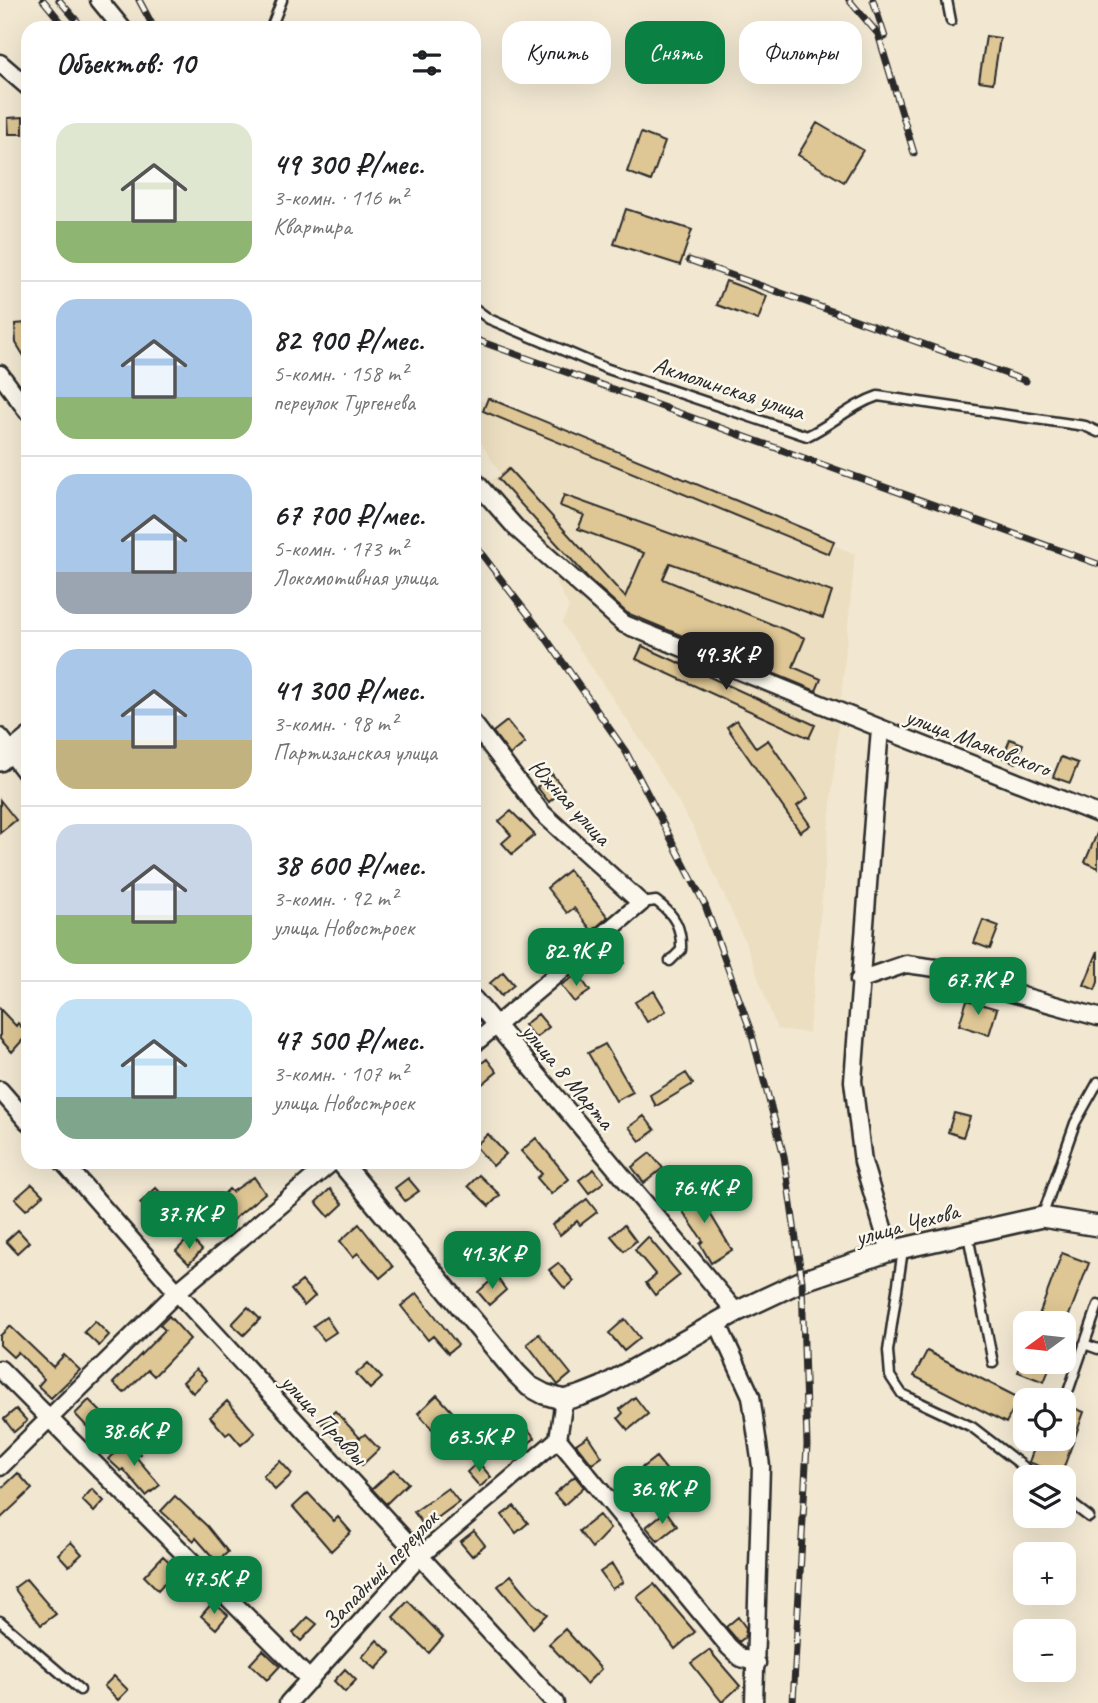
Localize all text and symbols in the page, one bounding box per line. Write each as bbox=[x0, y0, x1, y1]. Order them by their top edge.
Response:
chip: Купить bbox=[502, 21, 611, 84]
chip: Снять bbox=[625, 21, 725, 84]
chip: Фильтры bbox=[739, 21, 862, 84]
text: Объектов: 10 bbox=[56, 44, 195, 82]
icon: filters bbox=[408, 44, 446, 82]
text: 49 300 ₽/мес. bbox=[273, 145, 424, 183]
icon: home bbox=[112, 151, 196, 235]
text: 3-комн. · 116 m² bbox=[273, 183, 407, 212]
text: Квартира bbox=[273, 212, 351, 241]
text: 82 900 ₽/мес. bbox=[273, 321, 424, 359]
icon: home bbox=[112, 327, 196, 411]
street label: Акмолинская улица bbox=[650, 349, 810, 427]
text: 5-комн. · 158 m² bbox=[273, 359, 407, 388]
text: переулок Тургенева bbox=[273, 388, 415, 417]
text: 67 700 ₽/мес. bbox=[273, 496, 424, 534]
icon: home bbox=[112, 502, 196, 586]
text: 5-комн. · 173 m² bbox=[273, 534, 407, 563]
text: Локомотивная улица bbox=[273, 563, 437, 592]
pin: 49.3K ₽ bbox=[661, 632, 791, 692]
text: 49.3K ₽ bbox=[694, 640, 758, 669]
text: 41 300 ₽/мес. bbox=[273, 671, 424, 709]
icon: home bbox=[112, 677, 196, 761]
street label: улица Маяковского bbox=[900, 700, 1057, 784]
text: 3-комн. · 98 m² bbox=[273, 709, 397, 738]
text: Партизанская улица bbox=[273, 738, 437, 767]
street label: Южная улица bbox=[522, 752, 619, 853]
text: 38 600 ₽/мес. bbox=[273, 846, 425, 884]
icon: home bbox=[112, 852, 196, 936]
text: 3-комн. · 92 m² bbox=[273, 884, 397, 913]
text: улица Новостроек bbox=[273, 913, 414, 942]
pin: 82.9K ₽ bbox=[511, 928, 641, 988]
text: 82.9K ₽ bbox=[544, 936, 608, 965]
pin: 67.7K ₽ bbox=[913, 958, 1043, 1017]
text: 67.7K ₽ bbox=[945, 965, 1011, 994]
street label: улица 8 Марта bbox=[514, 1015, 622, 1136]
text: 47 500 ₽/мес. bbox=[273, 1021, 423, 1059]
icon: home bbox=[112, 1027, 196, 1111]
text: 3-комн. · 107 m² bbox=[273, 1059, 407, 1088]
text: улица Новостроек bbox=[273, 1088, 414, 1117]
pin: 76.4K ₽ bbox=[639, 1166, 769, 1225]
text: 76.4K ₽ bbox=[671, 1173, 737, 1202]
pin: 37.7K ₽ bbox=[124, 1192, 254, 1251]
street label: улица Чехова bbox=[850, 1195, 964, 1253]
text: 37.7K ₽ bbox=[157, 1199, 221, 1228]
pin: 41.3K ₽ bbox=[427, 1232, 557, 1291]
text: 41.3K ₽ bbox=[460, 1239, 524, 1268]
north arrow bbox=[1013, 1311, 1076, 1374]
map controls bbox=[1013, 1311, 1076, 1682]
street label: улица Правды bbox=[273, 1366, 375, 1472]
button: locate bbox=[1013, 1388, 1076, 1451]
pin: 38.6K ₽ bbox=[69, 1408, 199, 1468]
pin: 63.5K ₽ bbox=[414, 1414, 544, 1474]
text: 38.6K ₽ bbox=[101, 1416, 167, 1445]
text: 63.5K ₽ bbox=[447, 1422, 511, 1451]
button: layers bbox=[1013, 1465, 1076, 1528]
pin: 36.9K ₽ bbox=[597, 1466, 727, 1526]
text: 36.9K ₽ bbox=[630, 1474, 694, 1503]
street label: Западный переулок bbox=[315, 1502, 446, 1636]
button: + bbox=[1013, 1542, 1076, 1605]
pin: 47.5K ₽ bbox=[149, 1556, 279, 1616]
text: 47.5K ₽ bbox=[182, 1564, 246, 1593]
button: − bbox=[1013, 1619, 1076, 1682]

